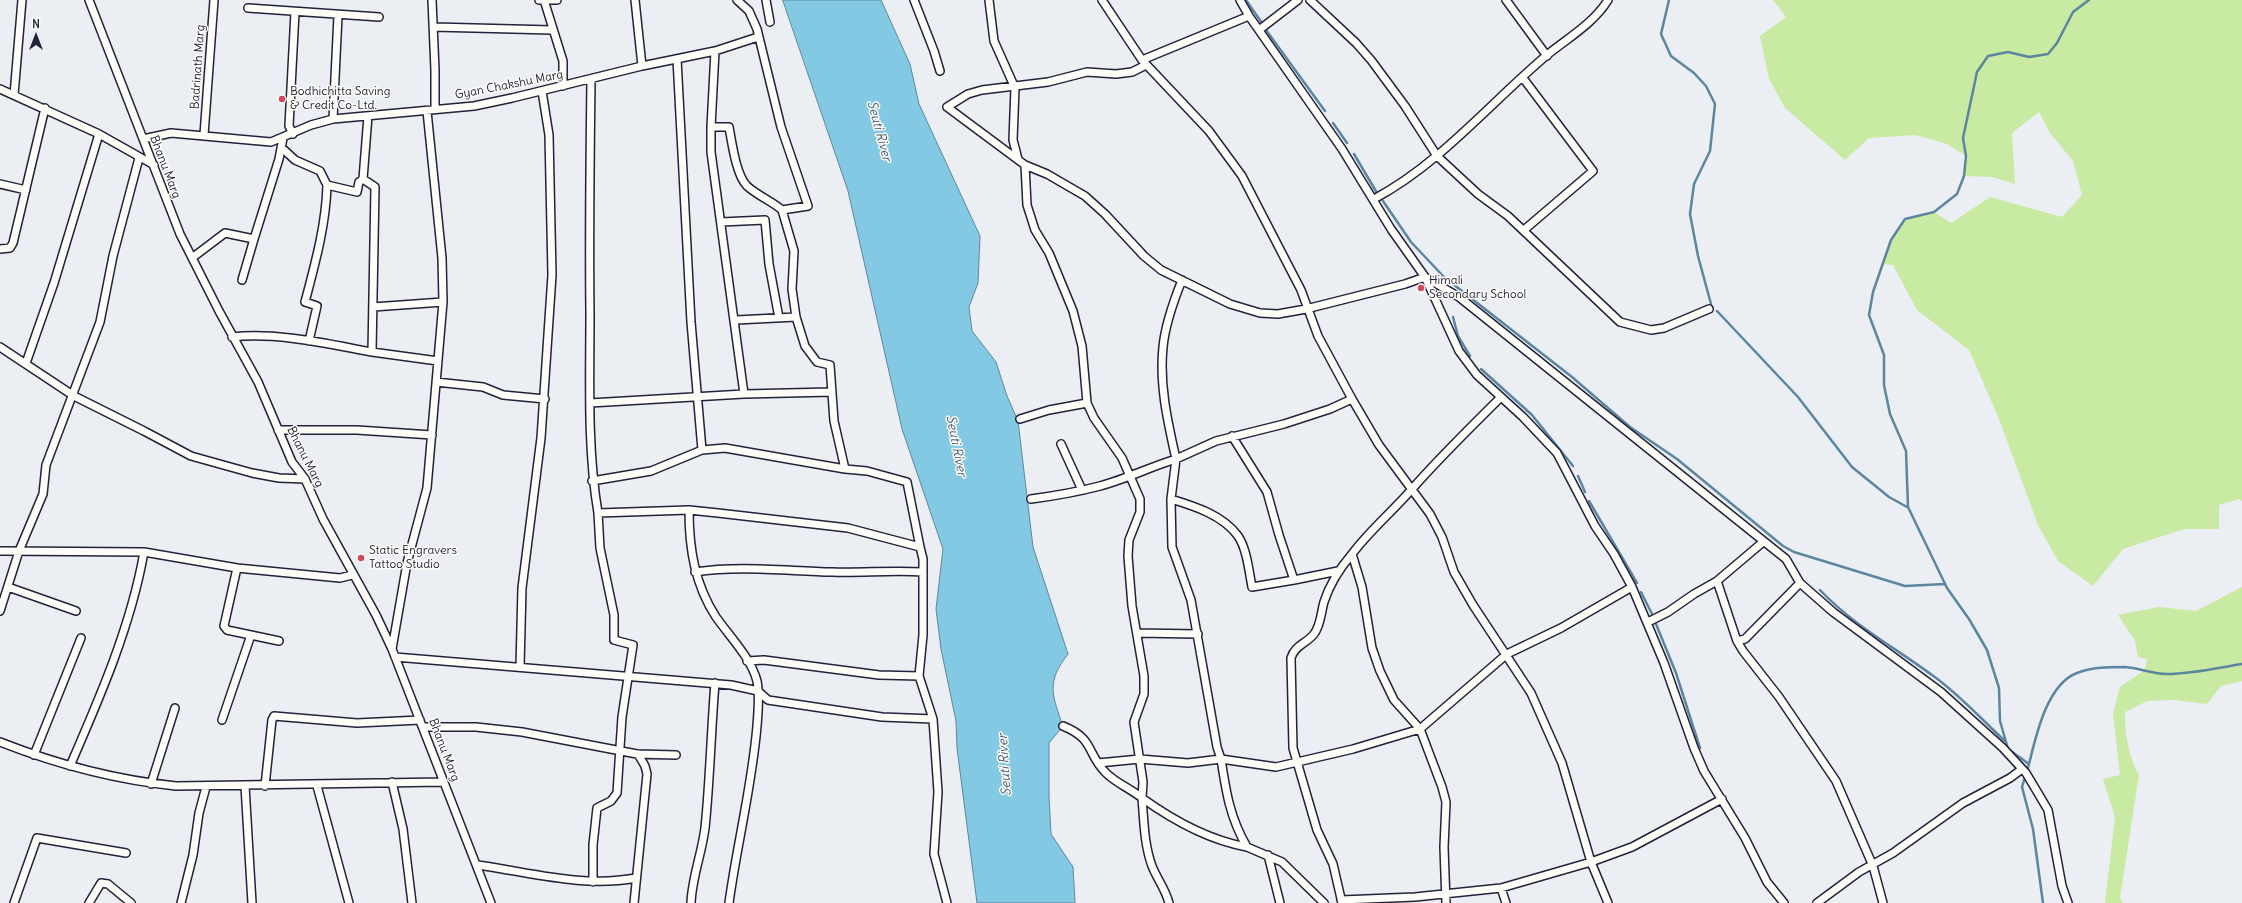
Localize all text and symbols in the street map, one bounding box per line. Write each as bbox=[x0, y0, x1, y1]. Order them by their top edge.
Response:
north arrow bbox=[16, 16, 56, 56]
text: N bbox=[32, 17, 40, 31]
street label: Badrinath Marg bbox=[188, 24, 208, 110]
street label: Gyan Chakshu Marg bbox=[454, 67, 564, 103]
place label: Bodhichitta Saving & Credit Co-Ltd. bbox=[290, 85, 390, 113]
marker: Bodhichitta Saving & Credit Co-Ltd. bbox=[277, 94, 287, 104]
water label: Seuti River bbox=[863, 99, 895, 163]
street label: Bhanu Marg bbox=[146, 133, 184, 201]
place label: Himali Secondary School bbox=[1429, 274, 1526, 302]
marker: Himali Secondary School bbox=[1416, 283, 1426, 293]
water label: Seuti River bbox=[942, 414, 970, 478]
street label: Bhanu Marg bbox=[284, 424, 326, 490]
place label: Static Engravers Tattoo Studio bbox=[369, 544, 457, 572]
marker: Static Engravers Tattoo Studio bbox=[356, 553, 366, 563]
street label: Bhanu Marg bbox=[425, 716, 463, 784]
water label: Seuti River bbox=[995, 734, 1015, 796]

